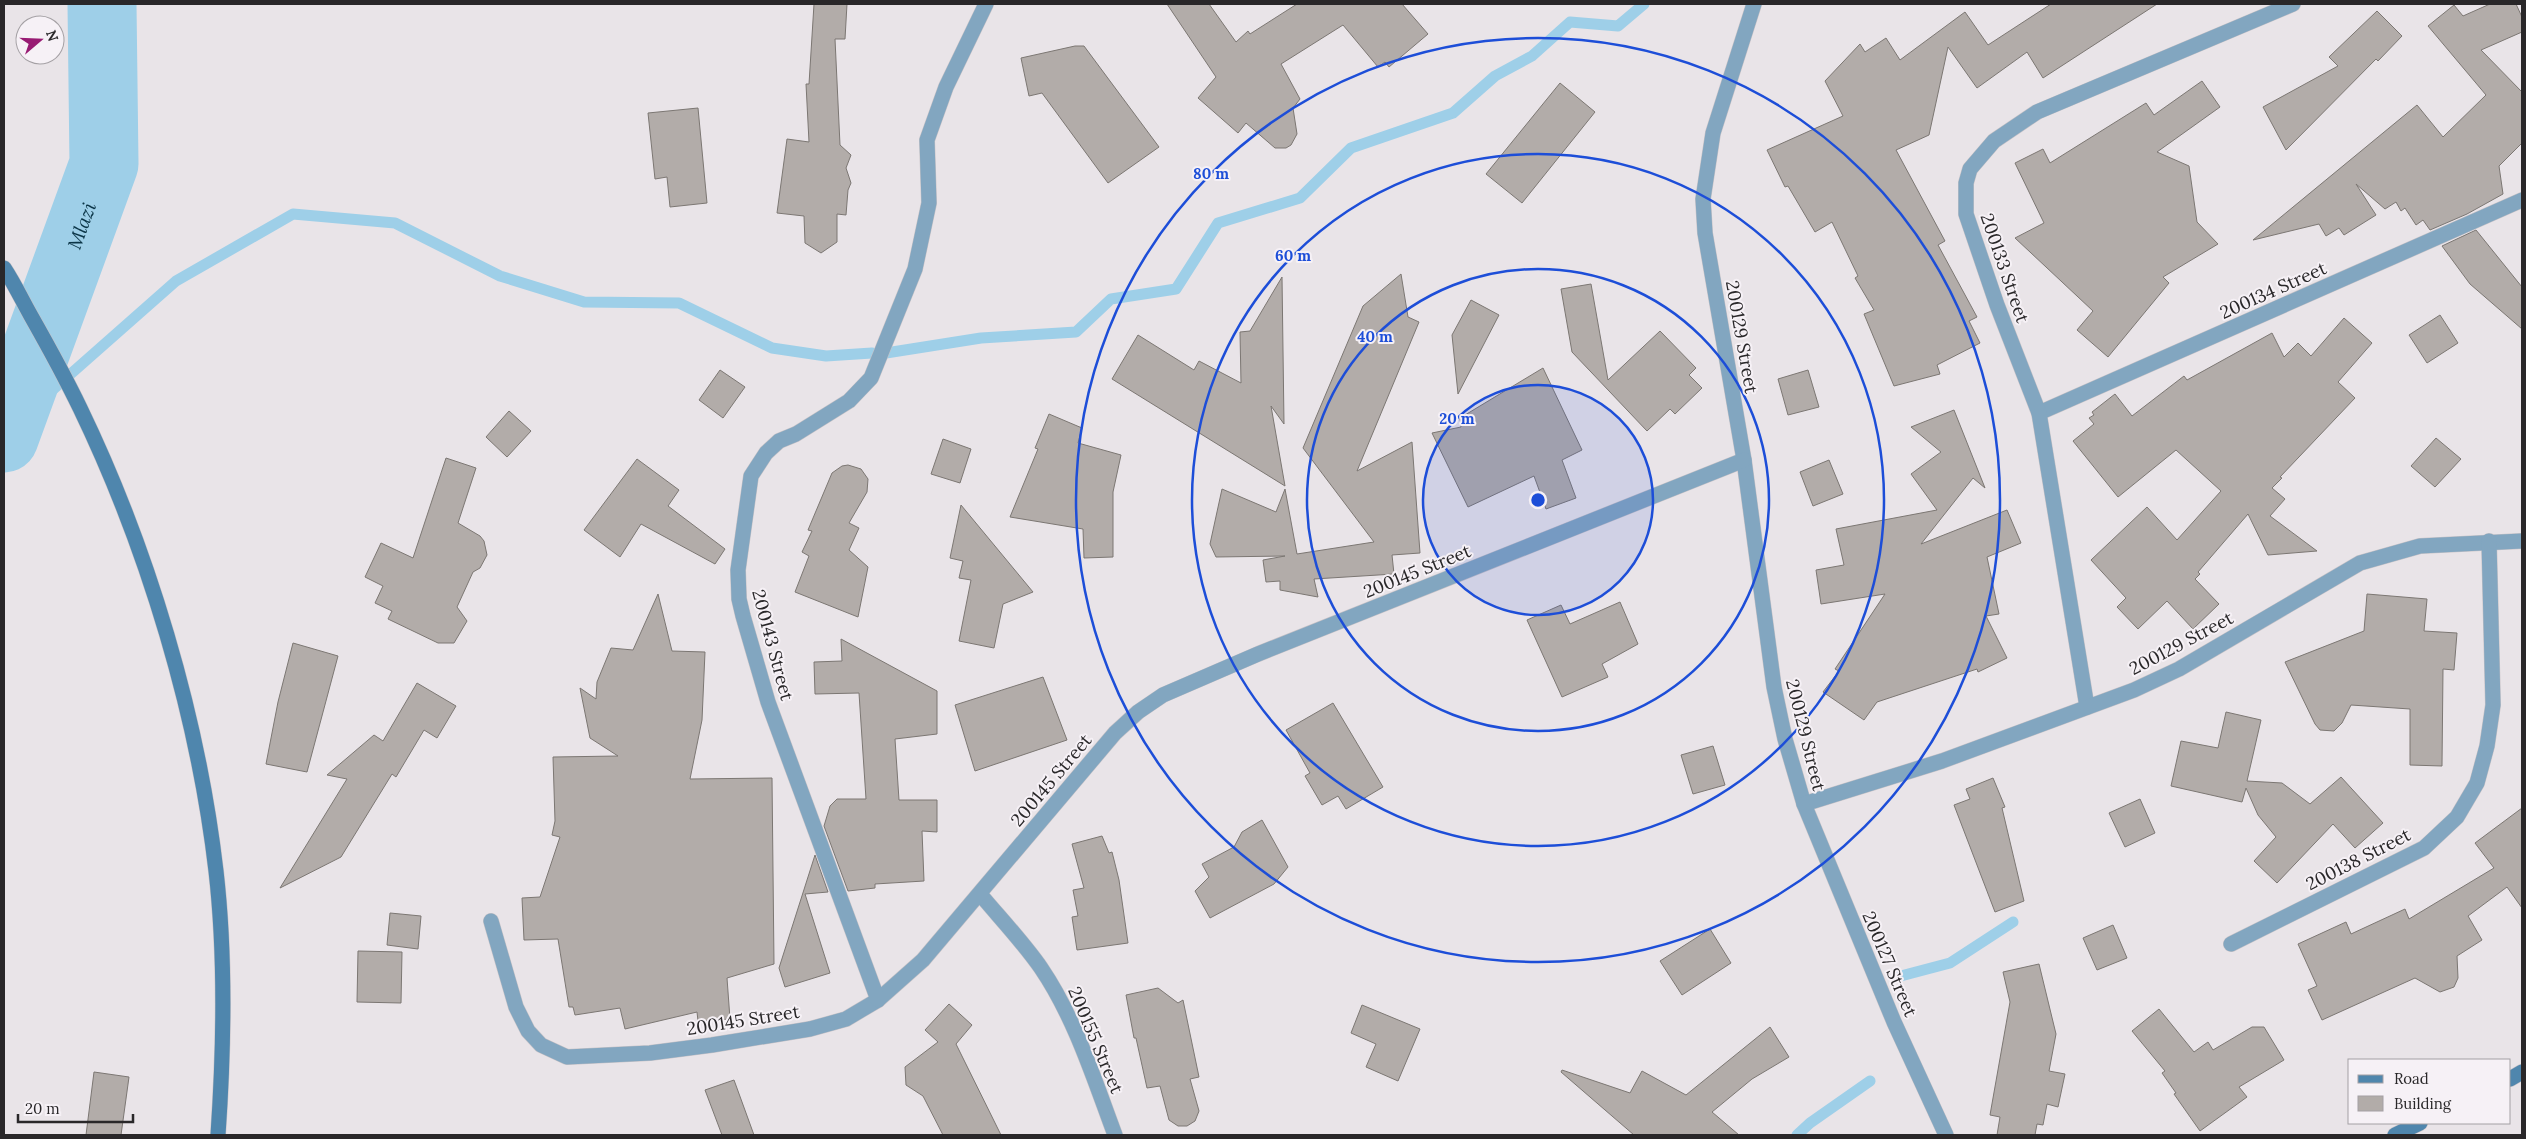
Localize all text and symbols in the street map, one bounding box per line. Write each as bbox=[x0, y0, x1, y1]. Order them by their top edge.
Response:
north arrow bbox=[15, 15, 65, 65]
text: N bbox=[42, 28, 63, 44]
text: 80 m bbox=[1193, 164, 1229, 183]
water label: Mlazi bbox=[62, 199, 101, 252]
street label: 200133 Street bbox=[1976, 210, 2035, 326]
text: 60 m bbox=[1275, 246, 1311, 265]
street label: 200134 Street bbox=[2216, 256, 2330, 324]
street label: 200129 Street bbox=[1721, 279, 1763, 395]
text: 40 m bbox=[1357, 327, 1393, 346]
text: 20 m bbox=[1439, 409, 1475, 428]
centre of rings bbox=[1529, 491, 1547, 509]
street label: 200145 Street bbox=[1360, 539, 1474, 603]
street label: 200143 Street bbox=[747, 587, 799, 703]
street label: 200129 Street bbox=[2125, 606, 2237, 680]
street label: 200129 Street bbox=[1781, 677, 1831, 793]
street label: 200145 Street bbox=[1006, 729, 1096, 831]
street label: 200138 Street bbox=[2302, 823, 2414, 895]
street label: 200127 Street bbox=[1857, 908, 1923, 1020]
street label: 200155 Street bbox=[1063, 983, 1129, 1097]
street label: 200145 Street bbox=[685, 1000, 801, 1040]
legend bbox=[2348, 1059, 2511, 1124]
text: Road bbox=[2394, 1069, 2429, 1088]
scale bar bbox=[18, 1092, 132, 1124]
text: Building bbox=[2394, 1094, 2452, 1113]
text: 20 m bbox=[25, 1099, 60, 1118]

